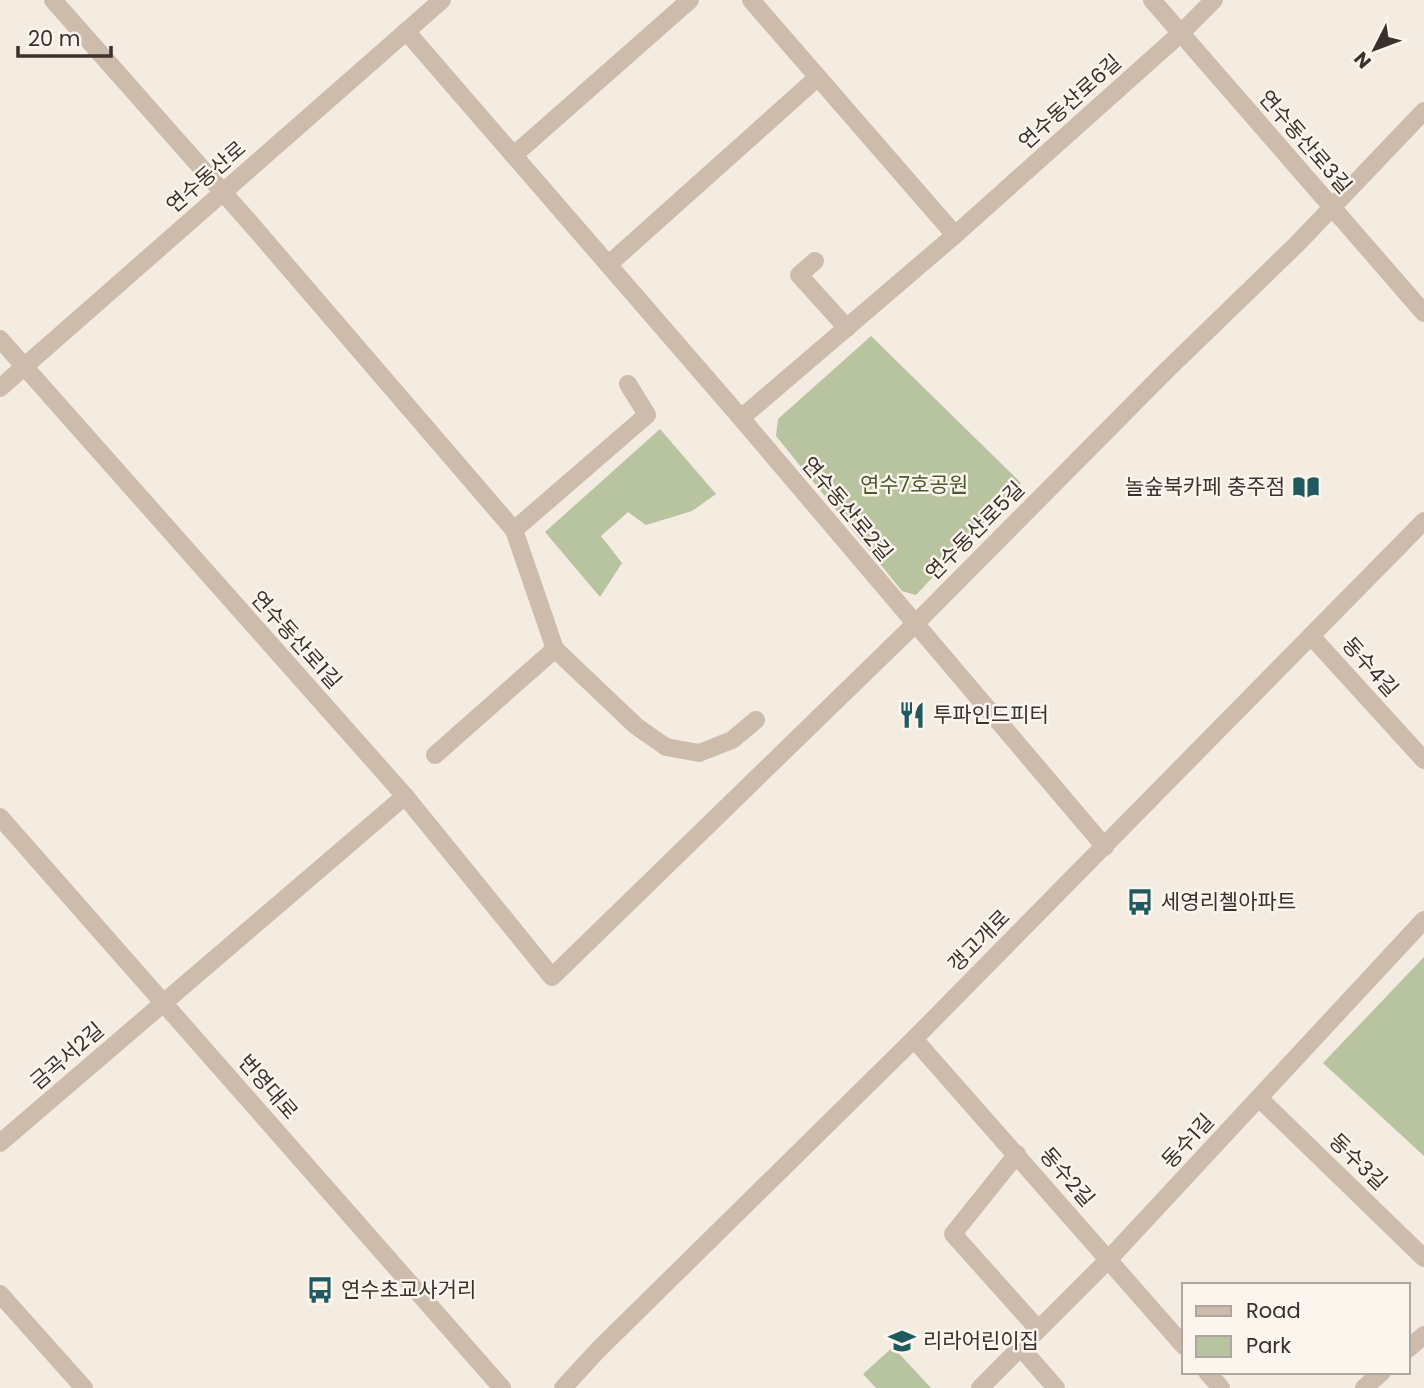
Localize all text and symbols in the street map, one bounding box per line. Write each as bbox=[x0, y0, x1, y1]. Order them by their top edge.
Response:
scale bar bbox=[18, 14, 110, 58]
north arrow bbox=[1340, 14, 1410, 84]
text: 20 m bbox=[28, 24, 81, 53]
text: N bbox=[1348, 46, 1378, 74]
street label: 연수동산로6길 bbox=[1012, 48, 1127, 156]
street label: 연수동산로3길 bbox=[1252, 84, 1358, 200]
street label: 연수동산로 bbox=[160, 134, 252, 219]
street label: 연수동산로2길 bbox=[795, 450, 900, 567]
park label: 연수7호공원 bbox=[860, 470, 968, 499]
place label: 놀숲북카페 충주점 bbox=[1125, 472, 1285, 501]
library icon: 놀숲북카페 충주점 bbox=[1291, 472, 1321, 502]
street label: 연수동산로5길 bbox=[919, 475, 1031, 587]
street label: 연수동산로1길 bbox=[245, 584, 348, 695]
street label: 동수4길 bbox=[1336, 631, 1405, 703]
restaurant icon: 투파인드피터 bbox=[897, 700, 927, 730]
place label: 투파인드피터 bbox=[933, 700, 1049, 729]
bus stop icon: 세영리첼아파트 bbox=[1125, 887, 1155, 917]
place label: 세영리첼아파트 bbox=[1161, 887, 1296, 916]
street label: 갱고개로 bbox=[941, 903, 1016, 978]
street label: 금곡서2길 bbox=[23, 1015, 110, 1096]
street label: 번영대로 bbox=[232, 1048, 305, 1125]
street label: 동수1길 bbox=[1155, 1107, 1220, 1174]
street label: 동수3길 bbox=[1323, 1127, 1394, 1197]
street label: 동수2길 bbox=[1033, 1141, 1101, 1213]
bus stop icon: 연수초교사거리 bbox=[305, 1275, 335, 1305]
place label: 연수초교사거리 bbox=[341, 1275, 476, 1304]
legend bbox=[1182, 1283, 1410, 1374]
text: Road bbox=[1246, 1296, 1301, 1325]
school or university icon: 리라어린이집 bbox=[887, 1326, 917, 1356]
place label: 리라어린이집 bbox=[923, 1326, 1039, 1355]
text: Park bbox=[1246, 1331, 1291, 1360]

